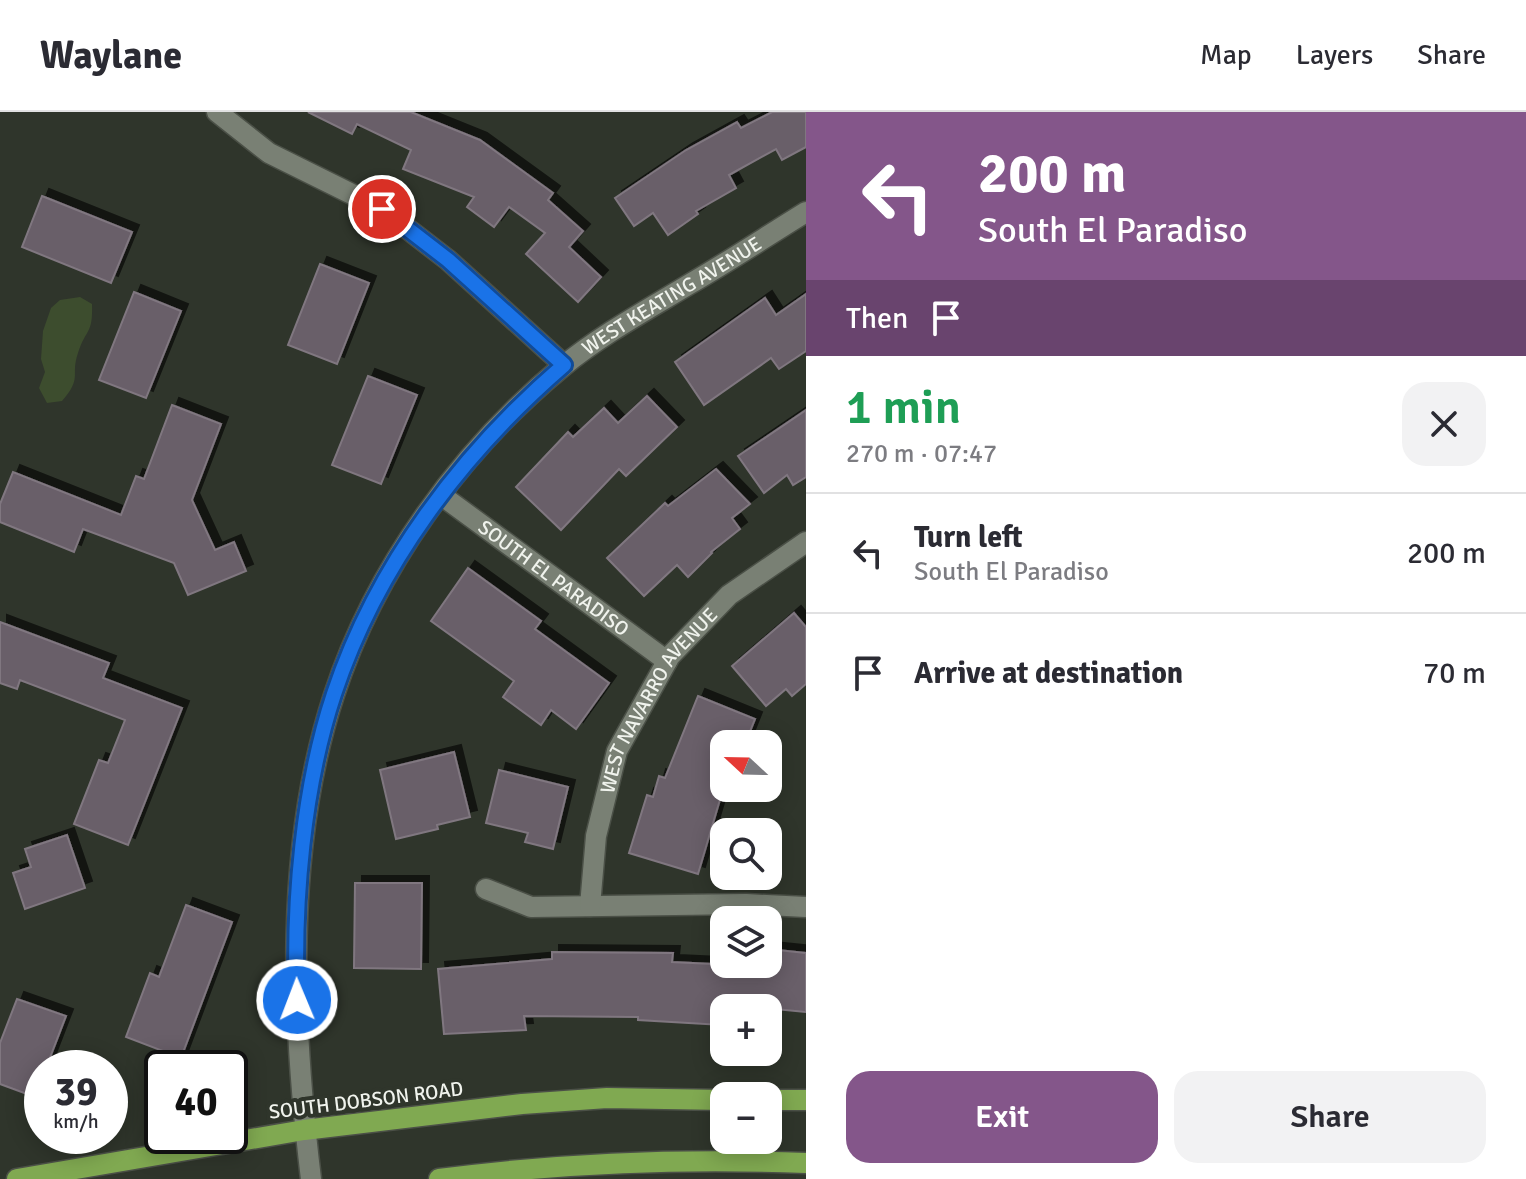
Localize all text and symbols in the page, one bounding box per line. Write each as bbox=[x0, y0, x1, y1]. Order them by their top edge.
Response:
text: Waylane bbox=[40, 32, 182, 79]
text: Map bbox=[1200, 38, 1252, 72]
text: Layers bbox=[1296, 38, 1373, 72]
text: Share bbox=[1417, 38, 1486, 72]
text: 200 m bbox=[978, 139, 1126, 208]
icon: left bbox=[846, 144, 950, 248]
pin bbox=[348, 175, 416, 243]
icon: arrive bbox=[360, 187, 404, 231]
text: South El Paradiso bbox=[978, 208, 1248, 253]
street label: WEST KEATING AVENUE bbox=[577, 231, 766, 361]
icon: arrive bbox=[924, 296, 968, 340]
text: Then bbox=[846, 300, 908, 337]
text: 1 min bbox=[846, 378, 961, 437]
button: close bbox=[1402, 382, 1486, 466]
text: 270 m · 07:47 bbox=[846, 438, 997, 470]
street label: SOUTH EL PARADISO bbox=[473, 515, 634, 642]
text: Turn left bbox=[914, 519, 1023, 556]
icon: left bbox=[846, 531, 890, 575]
text: 200 m bbox=[1407, 535, 1486, 572]
text: South El Paradiso bbox=[914, 556, 1109, 588]
street label: WEST NAVARRO AVENUE bbox=[595, 603, 723, 796]
icon: arrive bbox=[846, 651, 890, 695]
text: Arrive at destination bbox=[914, 655, 1183, 692]
text: 70 m bbox=[1423, 655, 1486, 692]
north arrow bbox=[710, 730, 782, 802]
map controls bbox=[710, 730, 782, 1154]
button: search bbox=[710, 818, 782, 890]
button: layers bbox=[710, 906, 782, 978]
position arrow bbox=[255, 958, 339, 1042]
button: + bbox=[710, 994, 782, 1066]
speed limit sign: 40 bbox=[144, 1050, 248, 1154]
text: 39 bbox=[54, 1067, 98, 1117]
button: Exit bbox=[846, 1071, 1158, 1163]
button: Share bbox=[1174, 1071, 1486, 1163]
street label: SOUTH DOBSON ROAD bbox=[268, 1076, 465, 1125]
button: − bbox=[710, 1082, 782, 1154]
text: km/h bbox=[53, 1109, 99, 1134]

